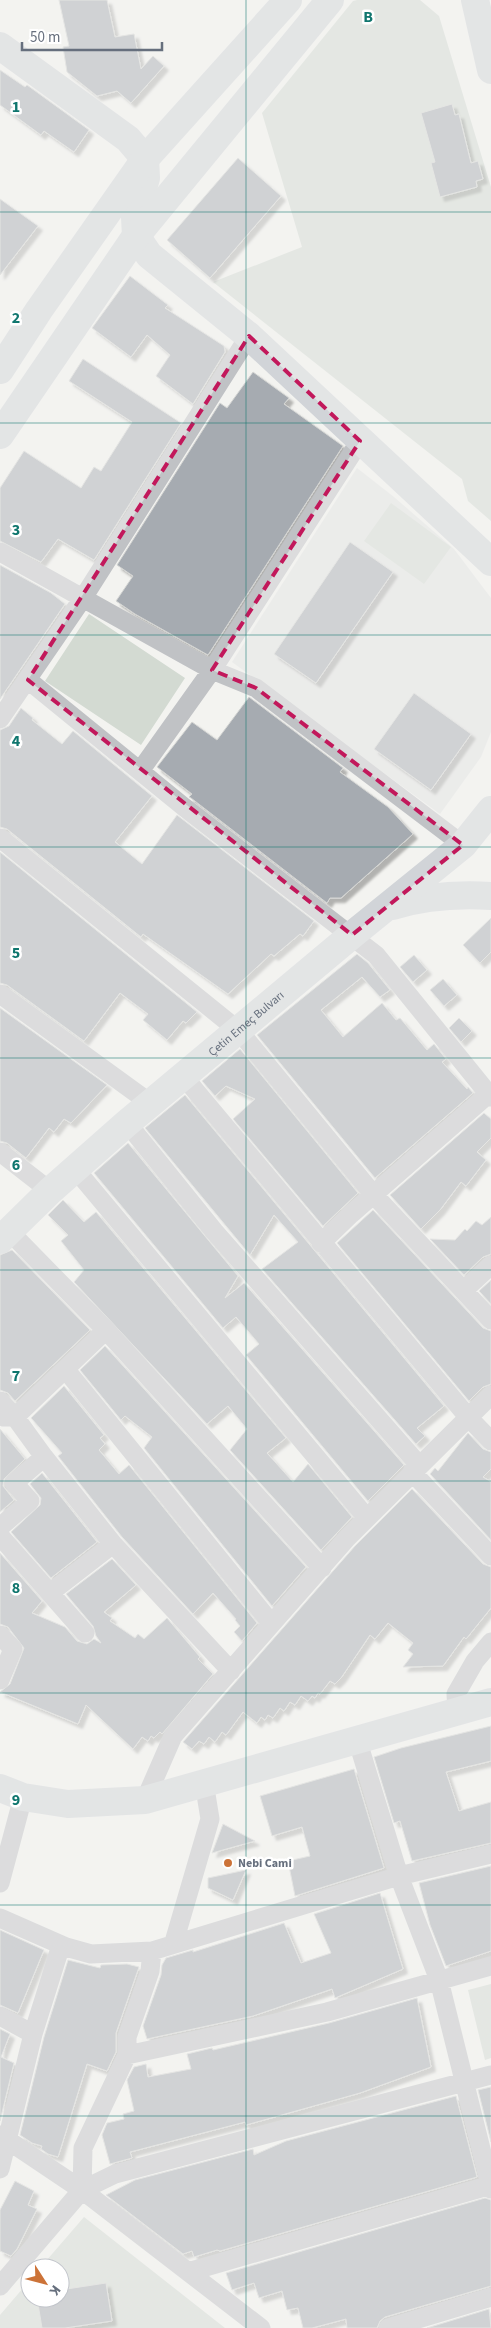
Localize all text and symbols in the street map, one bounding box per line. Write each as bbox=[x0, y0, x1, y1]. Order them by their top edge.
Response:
text: B bbox=[363, 6, 373, 28]
scale bar bbox=[22, 20, 162, 52]
text: 50 m bbox=[30, 27, 60, 48]
text: 1 bbox=[12, 96, 20, 118]
text: 2 bbox=[12, 307, 20, 329]
text: 3 bbox=[12, 519, 20, 541]
text: 4 bbox=[12, 730, 21, 752]
text: 5 bbox=[12, 942, 20, 964]
street label: Çetin Emeç Bulvarı bbox=[205, 987, 288, 1061]
text: 6 bbox=[12, 1154, 20, 1176]
text: 7 bbox=[12, 1365, 20, 1387]
text: 8 bbox=[12, 1577, 20, 1599]
text: 9 bbox=[12, 1789, 20, 1811]
place label: Nebi Cami bbox=[238, 1855, 292, 1872]
marker: Nebi Cami bbox=[222, 1857, 234, 1869]
north arrow bbox=[20, 2258, 70, 2308]
text: K bbox=[44, 2281, 65, 2300]

